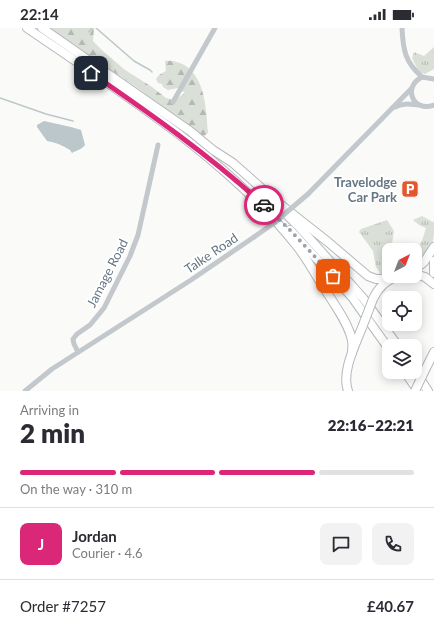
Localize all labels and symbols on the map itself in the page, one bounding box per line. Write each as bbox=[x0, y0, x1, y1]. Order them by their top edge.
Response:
pin bbox=[74, 56, 108, 90]
place label: Travelodge Car Park bbox=[334, 174, 397, 205]
parking icon: Travelodge Car Park bbox=[400, 179, 420, 199]
courier bbox=[244, 185, 284, 225]
street label: Talke Road bbox=[181, 229, 241, 277]
street label: Jamage Road bbox=[83, 236, 131, 310]
north arrow bbox=[382, 243, 422, 283]
pin bbox=[316, 259, 350, 293]

